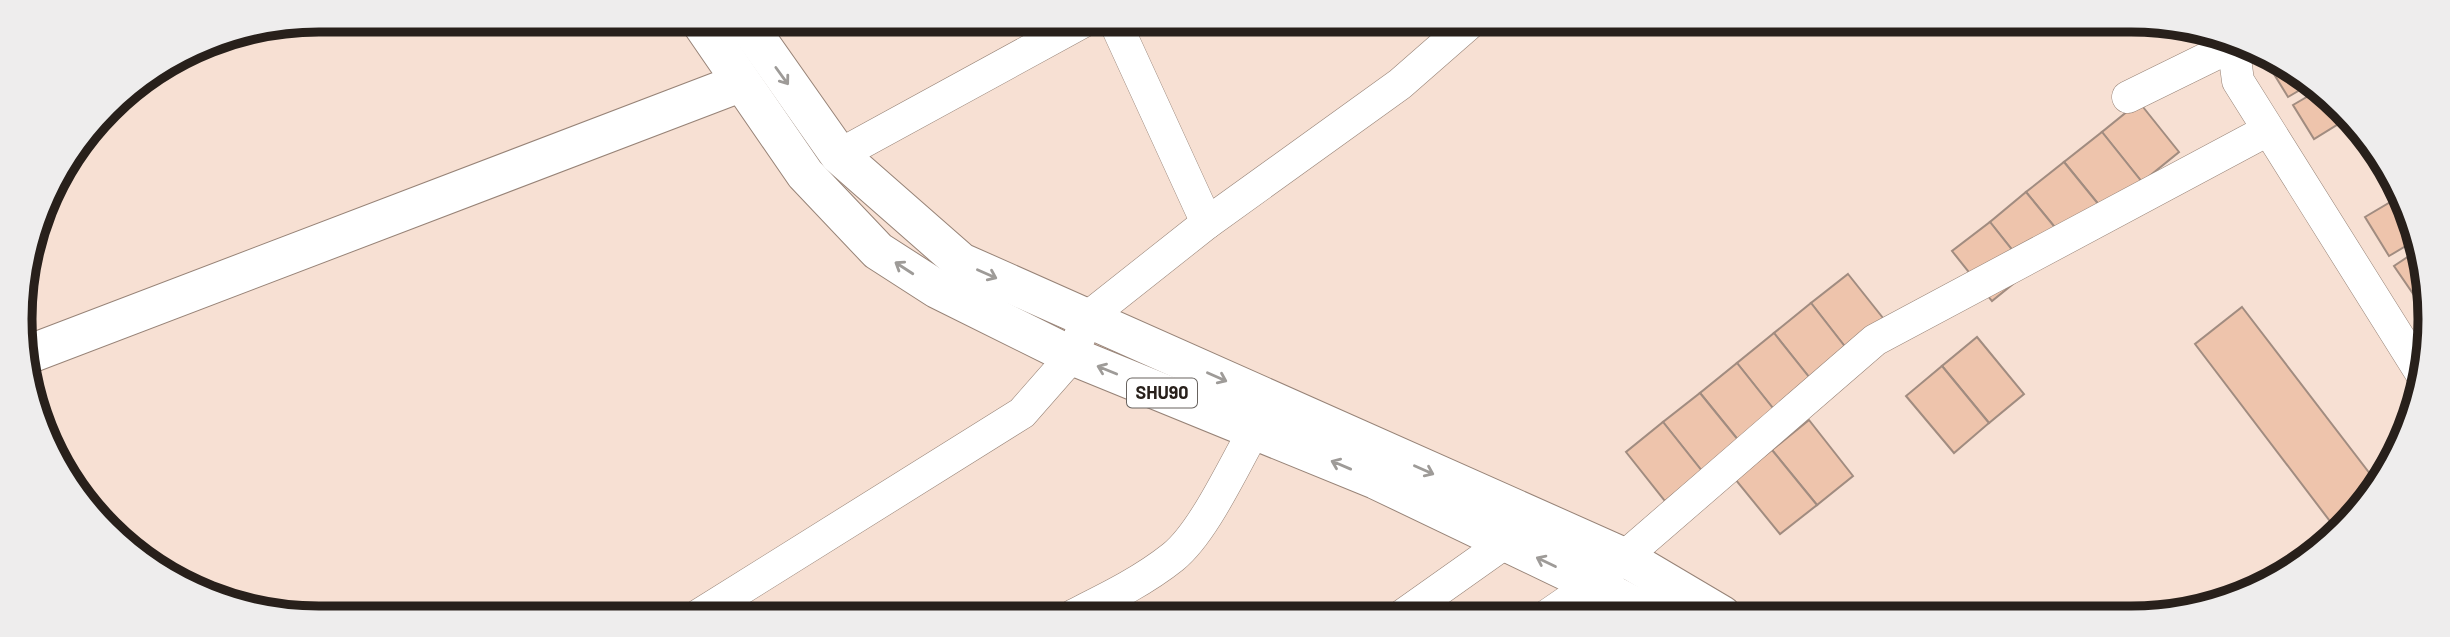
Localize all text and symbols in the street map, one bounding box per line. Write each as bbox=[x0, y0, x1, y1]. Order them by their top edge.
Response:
one-way arrow bbox=[775, 66, 790, 85]
one-way arrow bbox=[895, 261, 915, 275]
one-way arrow bbox=[976, 268, 997, 281]
one-way arrow bbox=[1097, 363, 1118, 376]
one-way arrow bbox=[1206, 371, 1227, 384]
road number: SHU90 bbox=[1127, 379, 1197, 408]
one-way arrow bbox=[1330, 458, 1352, 471]
one-way arrow bbox=[1413, 464, 1435, 477]
one-way arrow bbox=[1536, 554, 1557, 567]

